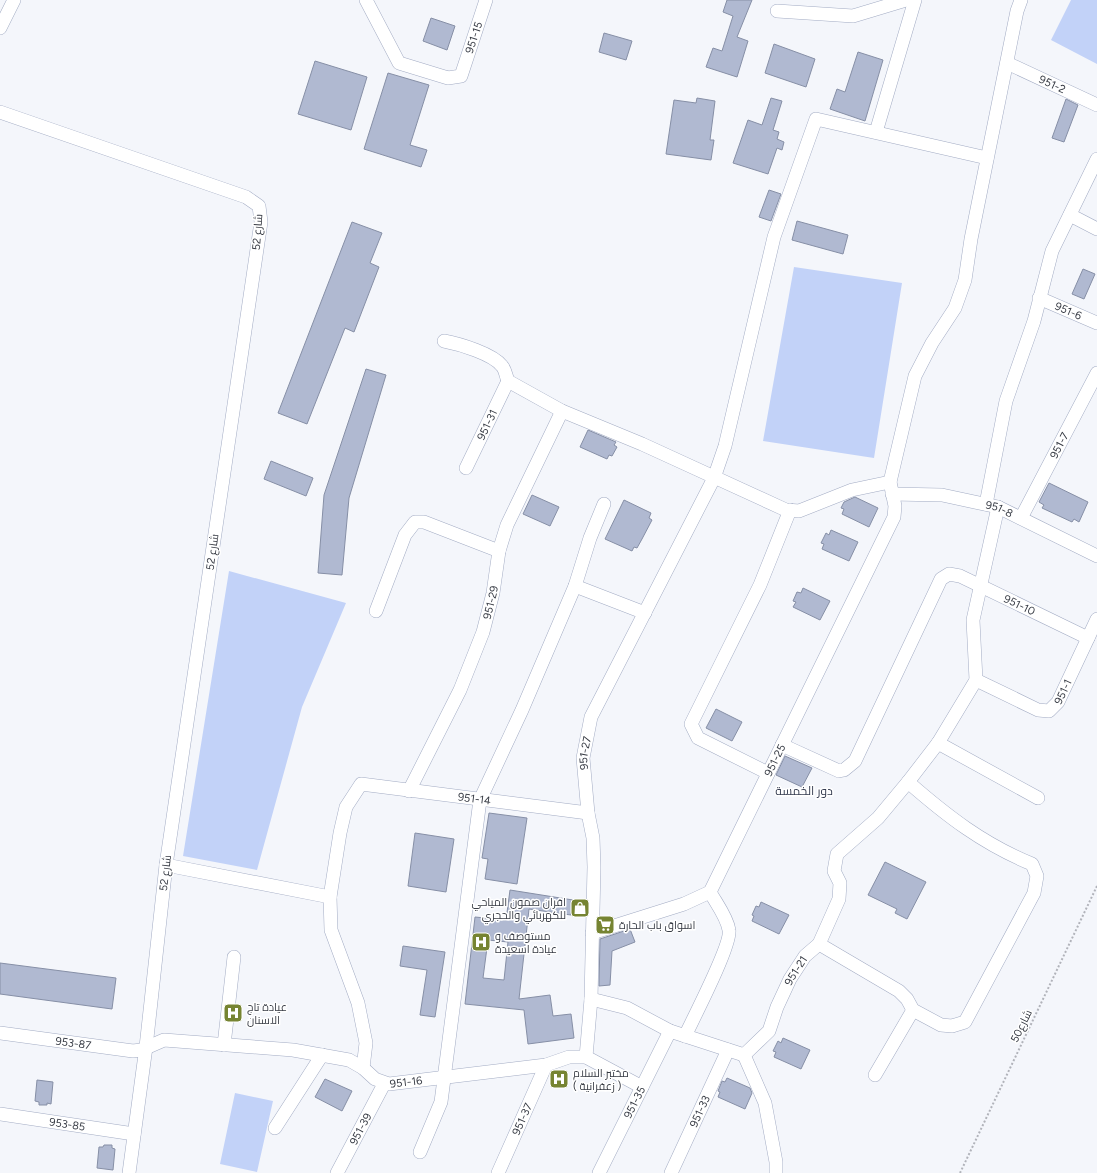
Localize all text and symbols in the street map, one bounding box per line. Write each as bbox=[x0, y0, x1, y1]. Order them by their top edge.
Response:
street label: 951-15 bbox=[463, 20, 485, 55]
street label: 951-2 bbox=[1037, 73, 1067, 96]
street label: شارع 52 bbox=[250, 213, 266, 251]
street label: 951-6 bbox=[1053, 300, 1084, 323]
street label: 951-31 bbox=[474, 408, 500, 442]
street label: 951-7 bbox=[1047, 430, 1072, 461]
street label: 951-8 bbox=[984, 499, 1015, 520]
street label: شارع 52 bbox=[204, 533, 222, 571]
street label: 951-29 bbox=[481, 585, 501, 621]
street label: 951-10 bbox=[1001, 592, 1037, 618]
street label: 951-1 bbox=[1052, 677, 1075, 707]
street label: 951-27 bbox=[577, 735, 594, 770]
street label: 951-25 bbox=[762, 742, 789, 778]
district label: دور الخمسة bbox=[775, 784, 833, 798]
street label: 951-14 bbox=[457, 790, 492, 808]
street label: شارع 52 bbox=[157, 854, 175, 892]
place label: افران صمون المياحي للكهربائي والحجري bbox=[471, 896, 566, 924]
shop icon: افران صمون المياحي للكهربائي والحجري bbox=[569, 897, 591, 919]
supermarket icon: اسواق باب الحارة bbox=[594, 914, 616, 936]
place label: اسواق باب الحارة bbox=[619, 919, 695, 932]
place label: مستوصف و عيادة اسعيدة bbox=[495, 930, 557, 956]
hospital icon: مستوصف و عيادة اسعيدة bbox=[470, 931, 492, 953]
street label: 951-21 bbox=[782, 954, 810, 987]
place label: عيادة تاج الاسنان bbox=[247, 1001, 287, 1027]
hospital icon: عيادة تاج الاسنان bbox=[222, 1002, 244, 1024]
street label: شارع50 bbox=[1008, 1008, 1036, 1045]
street label: 953-87 bbox=[55, 1035, 92, 1052]
place label: مختبر السلام ( زعفرانية ) bbox=[573, 1067, 629, 1093]
hospital icon: مختبر السلام ( زعفرانية ) bbox=[548, 1068, 570, 1090]
street label: 951-16 bbox=[389, 1074, 423, 1091]
street label: 951-35 bbox=[621, 1084, 648, 1121]
street label: 951-33 bbox=[687, 1093, 713, 1130]
street label: 951-37 bbox=[510, 1101, 535, 1137]
street label: 951-39 bbox=[347, 1111, 374, 1147]
street label: 953-85 bbox=[48, 1115, 86, 1134]

